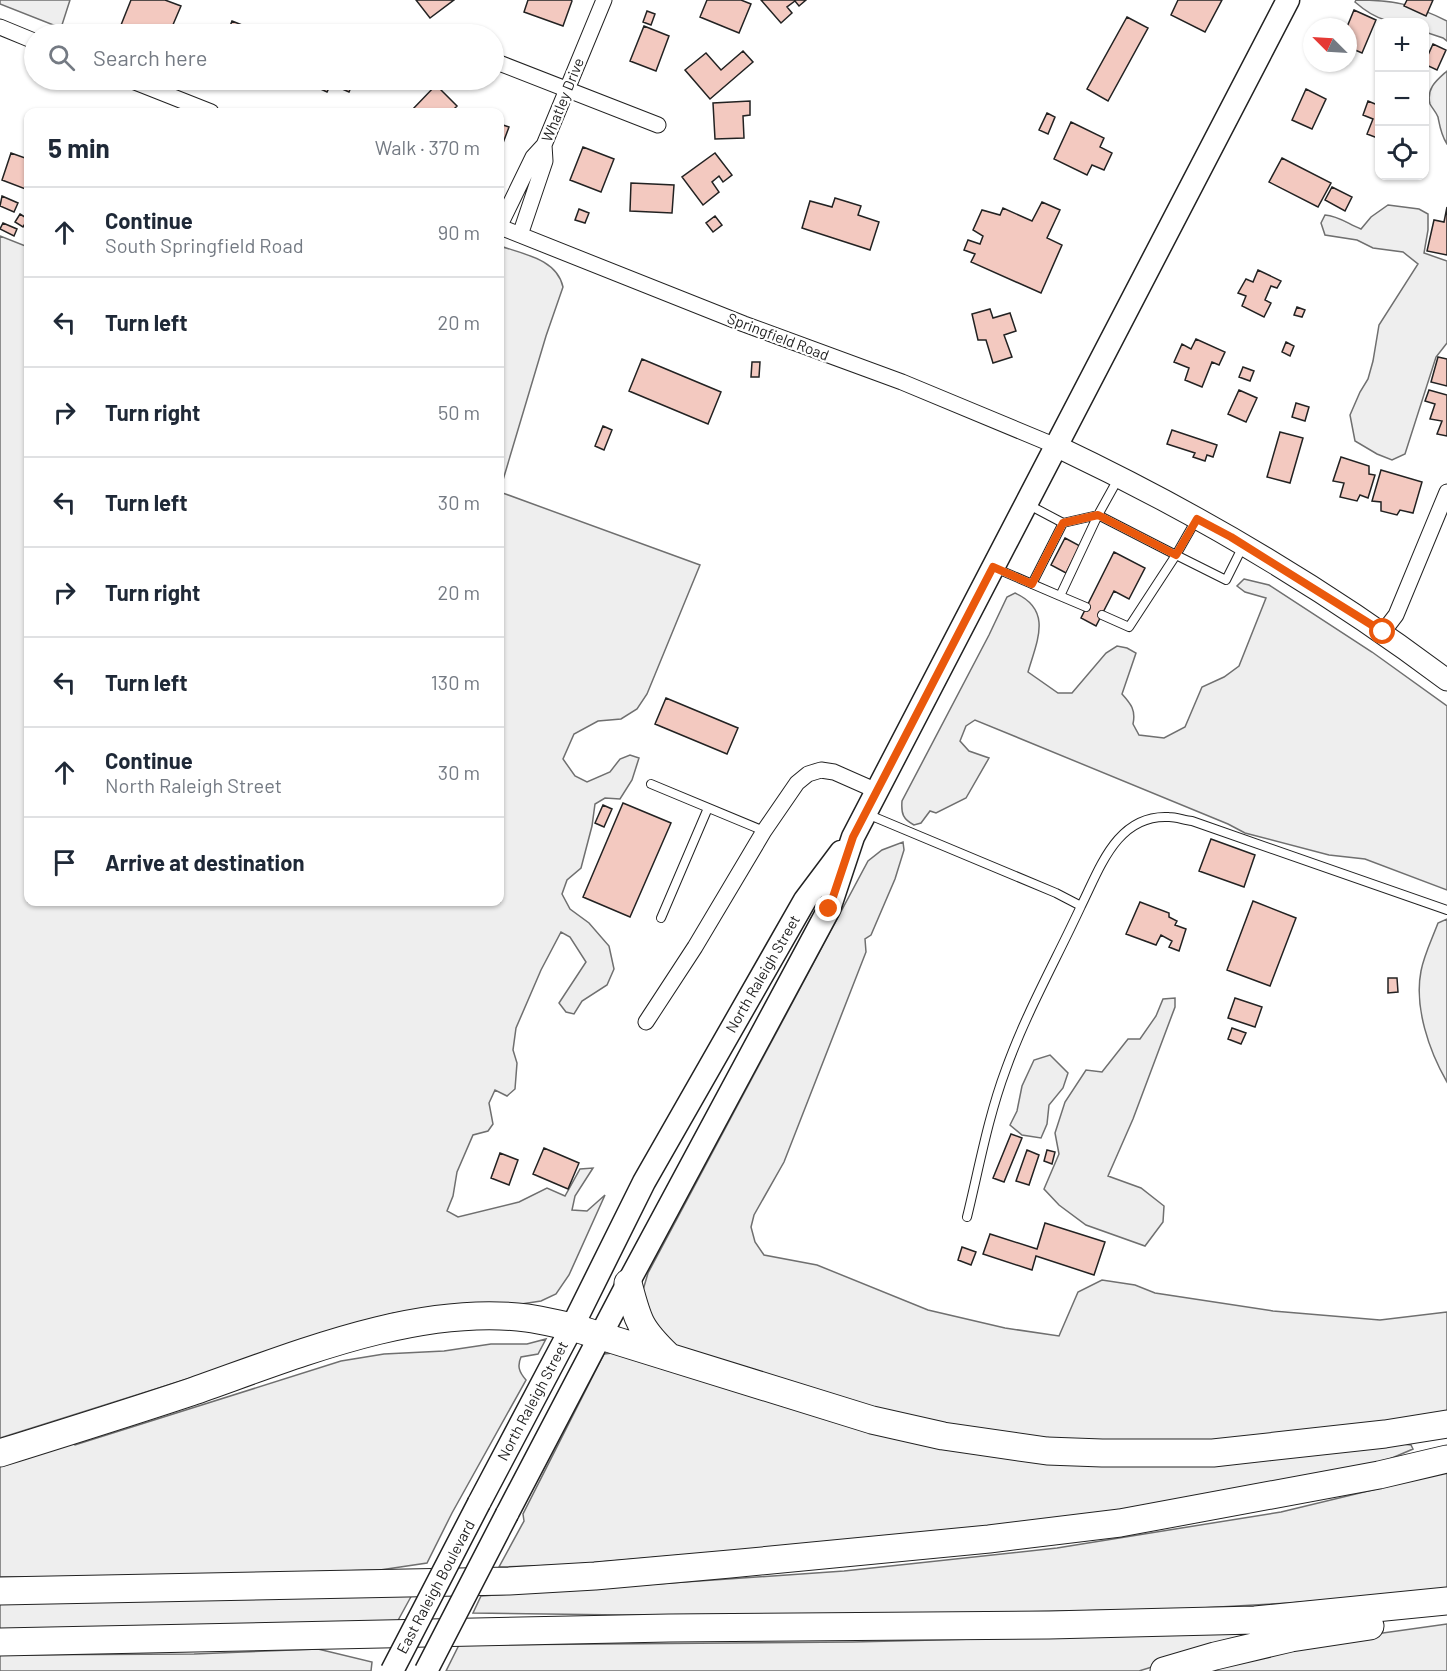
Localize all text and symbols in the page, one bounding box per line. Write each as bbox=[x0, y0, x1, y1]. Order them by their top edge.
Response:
north arrow bbox=[1303, 18, 1357, 72]
map controls bbox=[1375, 18, 1429, 180]
button: + bbox=[1375, 18, 1429, 72]
search box bbox=[24, 24, 504, 90]
icon: search bbox=[45, 41, 78, 74]
text: Search here bbox=[93, 44, 207, 70]
street label: Whatley Drive bbox=[537, 55, 587, 144]
button: − bbox=[1375, 72, 1429, 126]
button: locate bbox=[1375, 126, 1429, 180]
text: 5 min bbox=[48, 132, 110, 163]
text: Walk · 370 m bbox=[375, 135, 480, 159]
text: Continue bbox=[105, 207, 193, 233]
icon: ahead bbox=[48, 216, 81, 249]
text: 90 m bbox=[438, 220, 480, 244]
text: South Springfield Road bbox=[105, 233, 304, 257]
icon: left bbox=[48, 306, 81, 339]
street label: Springfield Road bbox=[725, 308, 832, 364]
text: Turn left bbox=[105, 309, 188, 335]
text: 20 m bbox=[437, 310, 480, 334]
icon: right bbox=[48, 396, 81, 429]
text: Turn right bbox=[105, 399, 200, 425]
text: 50 m bbox=[438, 400, 480, 424]
icon: left bbox=[48, 486, 81, 519]
text: Turn left bbox=[105, 489, 188, 515]
text: 30 m bbox=[438, 490, 480, 514]
icon: right bbox=[48, 576, 81, 609]
text: Turn right bbox=[105, 579, 200, 605]
text: 20 m bbox=[437, 580, 480, 604]
route start bbox=[1369, 618, 1395, 644]
icon: left bbox=[48, 666, 81, 699]
text: Turn left bbox=[105, 669, 188, 695]
text: 130 m bbox=[431, 670, 480, 694]
text: Continue bbox=[105, 747, 193, 773]
icon: ahead bbox=[48, 756, 81, 789]
text: 30 m bbox=[438, 760, 480, 784]
text: North Raleigh Street bbox=[105, 773, 282, 797]
icon: arrive bbox=[48, 846, 81, 879]
text: Arrive at destination bbox=[105, 849, 304, 875]
route end bbox=[815, 895, 841, 921]
street label: North Raleigh Street bbox=[721, 912, 803, 1035]
street label: North Raleigh Street bbox=[493, 1338, 571, 1463]
street label: East Raleigh Boulevard bbox=[392, 1517, 478, 1656]

